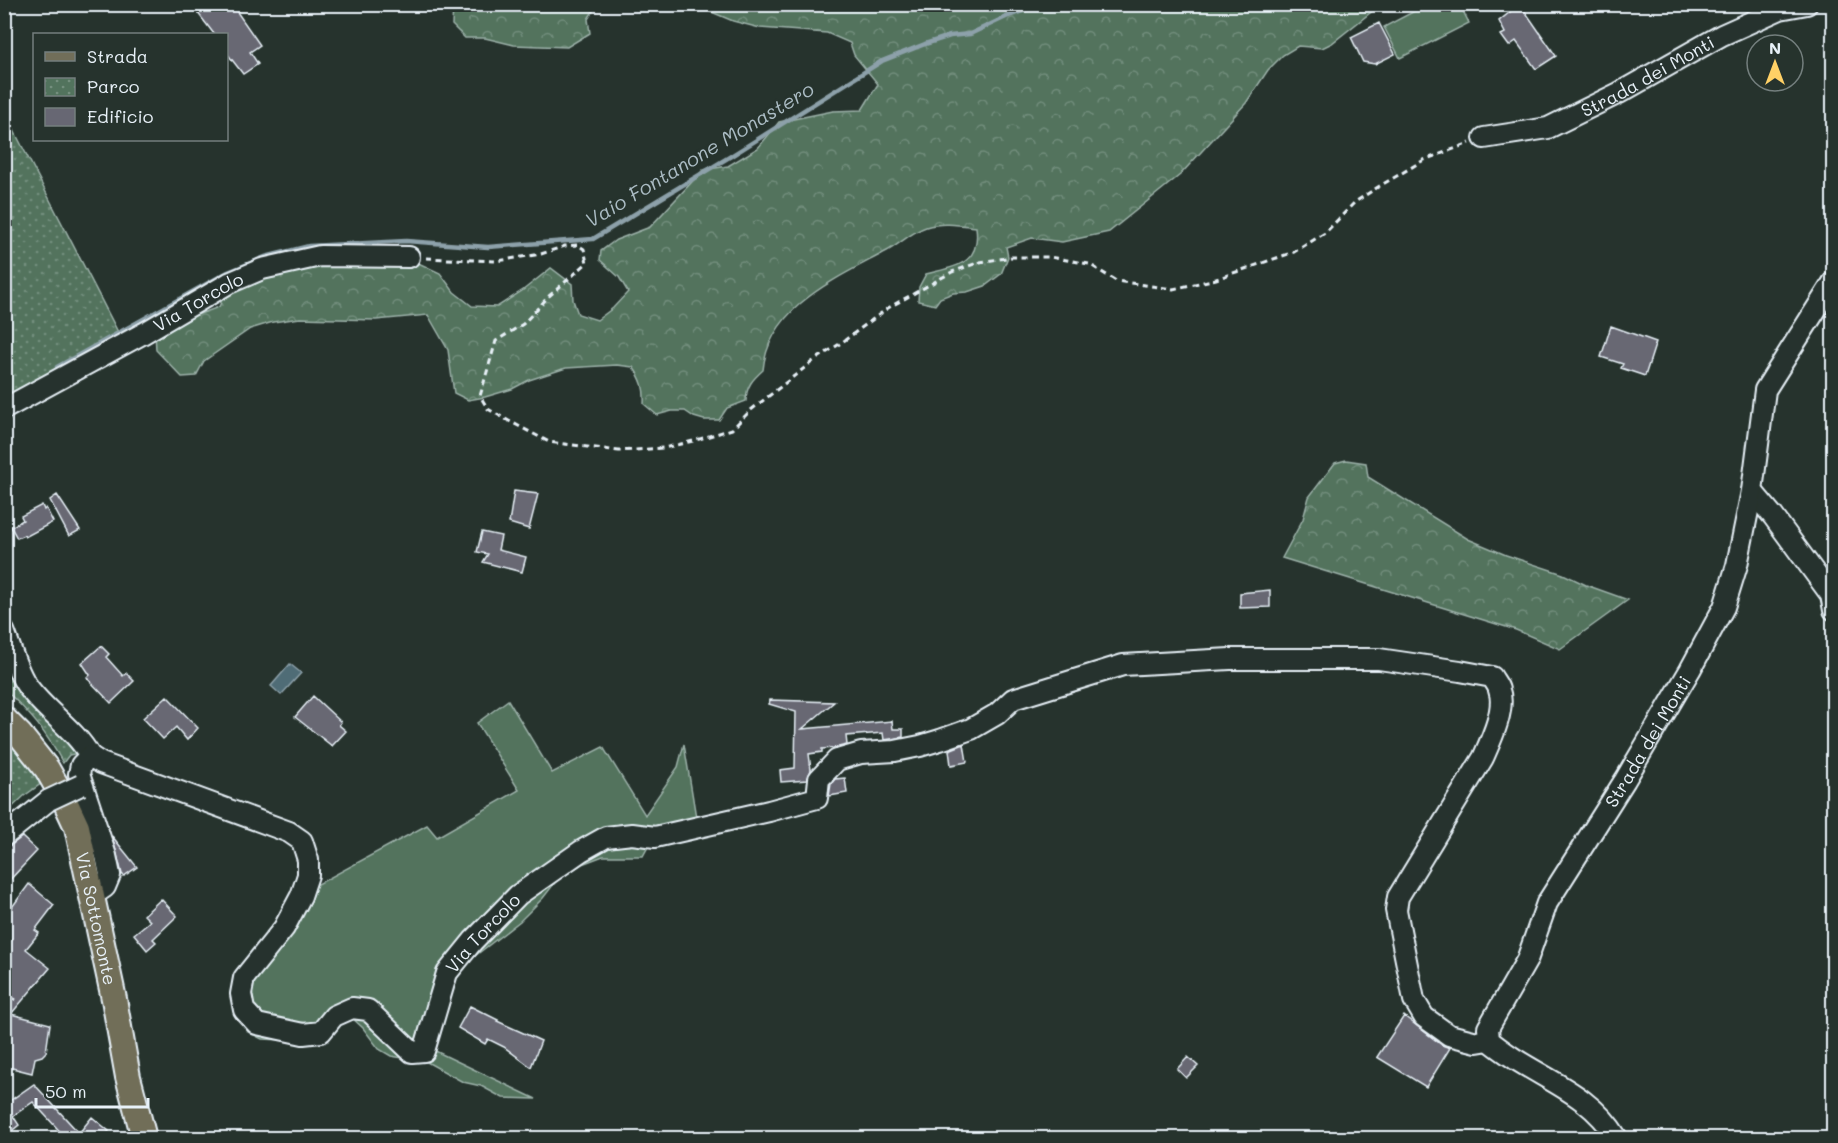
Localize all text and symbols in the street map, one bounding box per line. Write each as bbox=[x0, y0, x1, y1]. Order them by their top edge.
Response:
street label: Strada dei Monti bbox=[1577, 30, 1719, 122]
legend bbox=[33, 33, 228, 141]
north arrow bbox=[1745, 33, 1805, 93]
text: N bbox=[1769, 37, 1781, 58]
text: Strada bbox=[87, 44, 148, 68]
text: Parco bbox=[87, 74, 140, 98]
water label: Vaio Fontanone Monastero bbox=[580, 75, 818, 233]
text: Edificio bbox=[87, 104, 154, 128]
street label: Via Torcolo bbox=[149, 266, 247, 337]
street label: Strada dei Monti bbox=[1599, 671, 1696, 812]
street label: Via Sottomonte bbox=[71, 850, 123, 987]
street label: Via Torcolo bbox=[440, 888, 526, 978]
scale bar bbox=[36, 1071, 148, 1109]
text: 50 m bbox=[45, 1079, 87, 1103]

